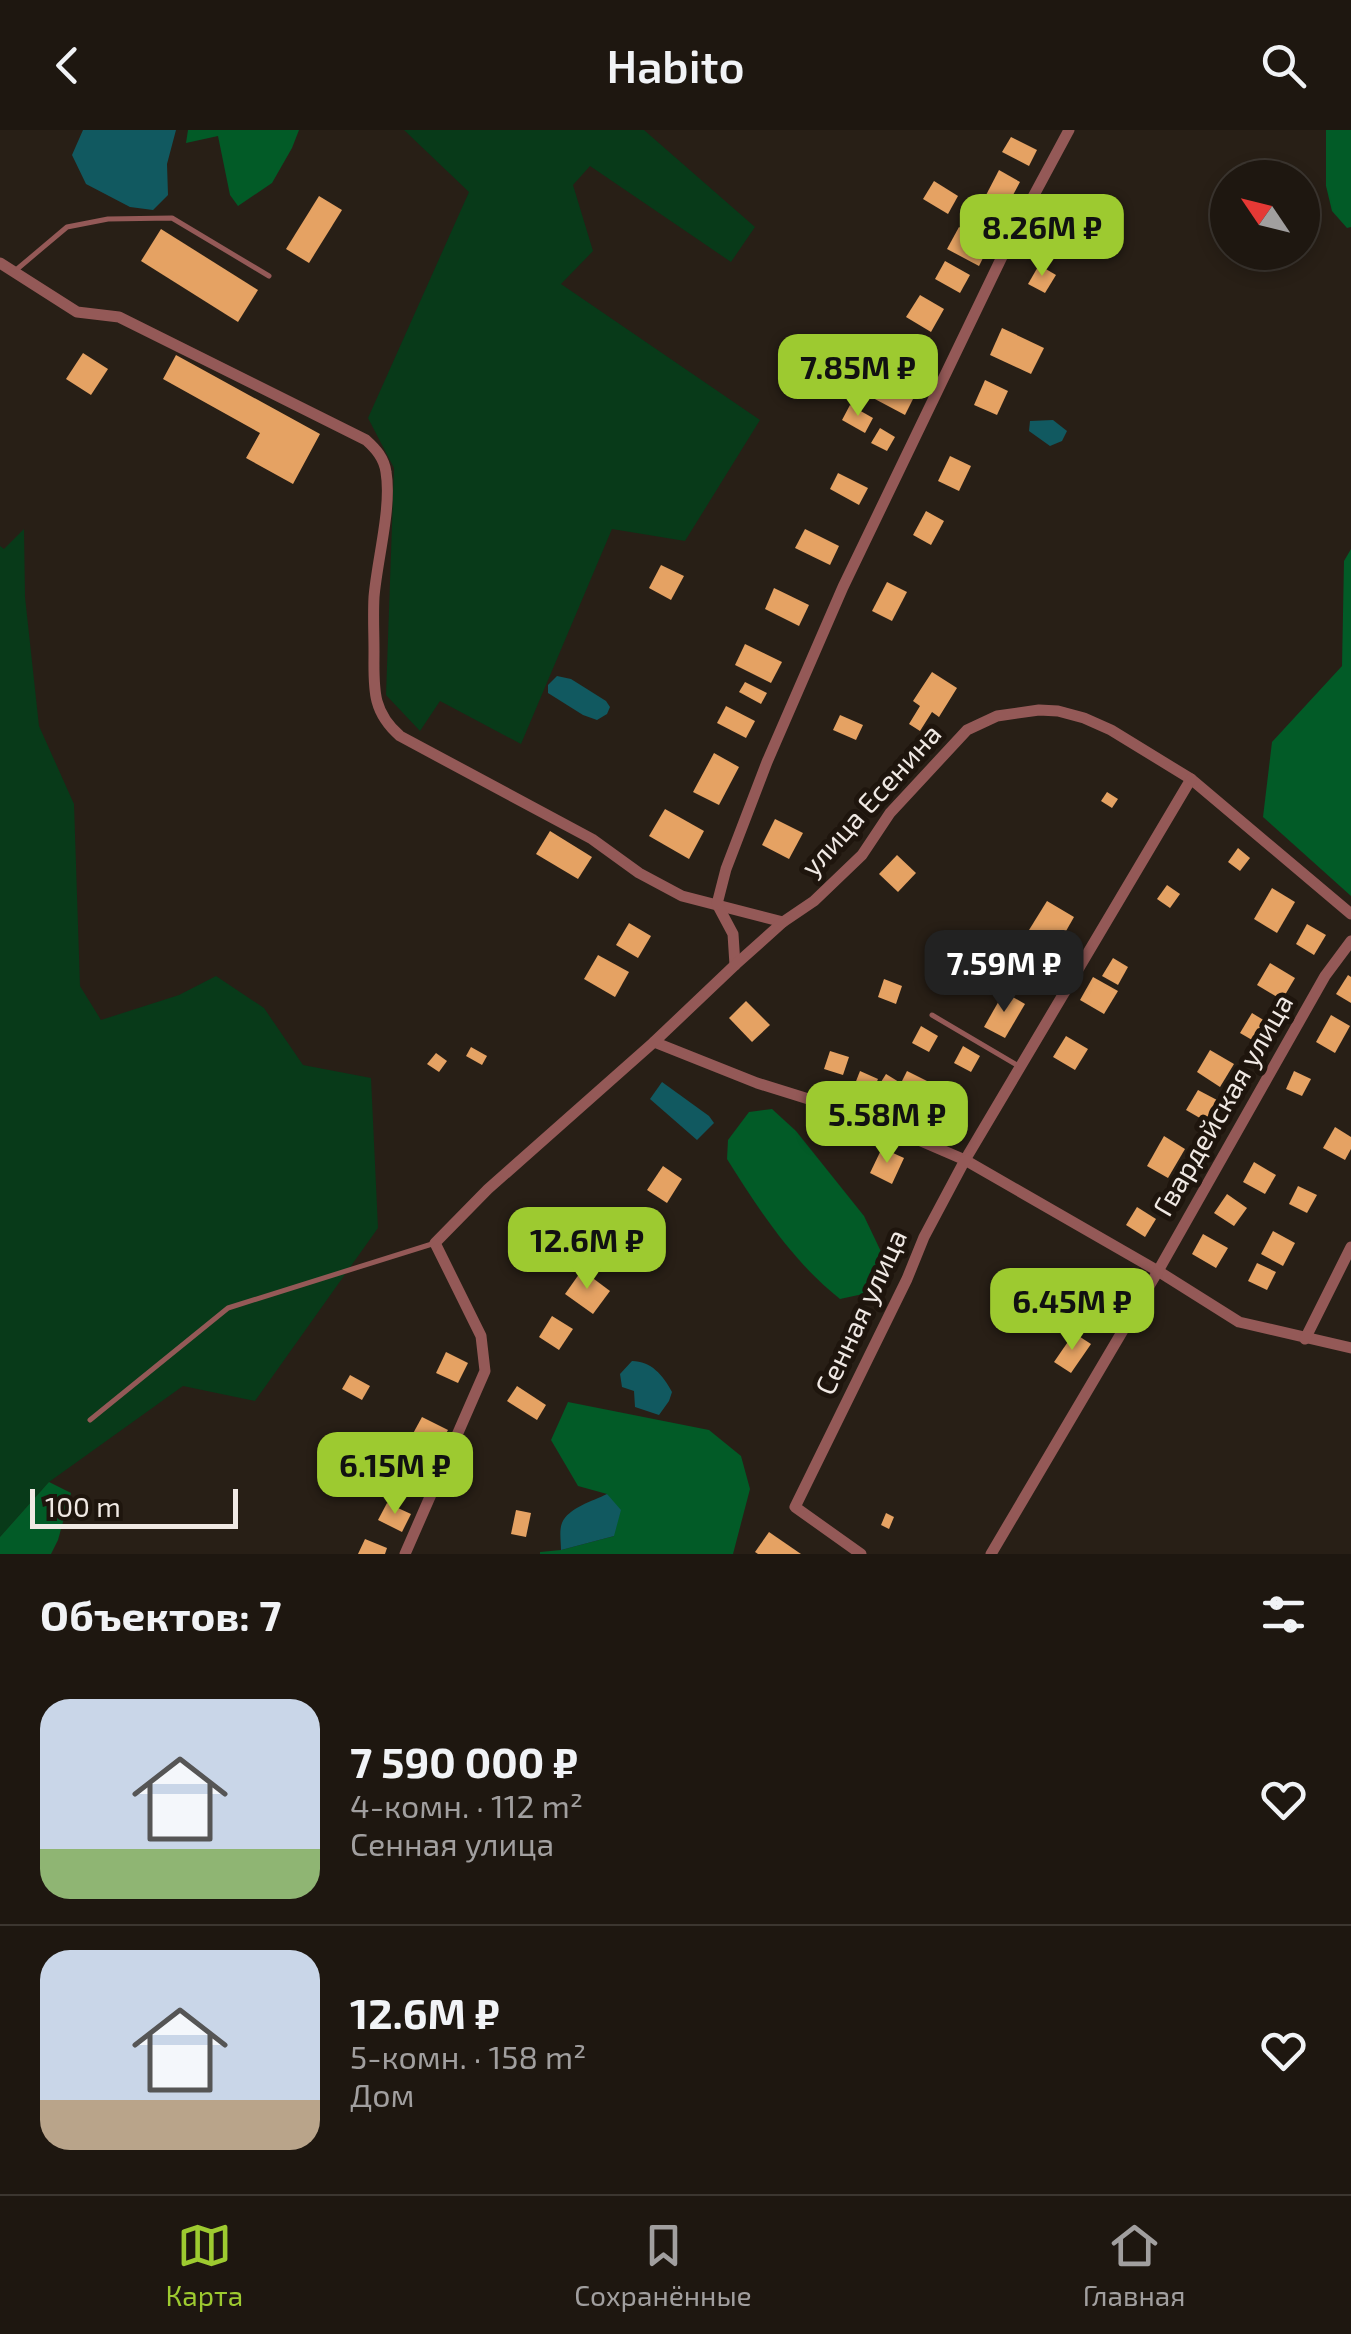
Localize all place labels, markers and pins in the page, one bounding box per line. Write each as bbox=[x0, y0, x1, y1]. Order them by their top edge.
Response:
pin: 8.26M ₽ bbox=[950, 194, 1134, 279]
pin: 7.85M ₽ bbox=[766, 334, 950, 419]
pin: 7.59M ₽ bbox=[912, 930, 1096, 1015]
pin: 5.58M ₽ bbox=[795, 1081, 979, 1166]
pin: 12.6M ₽ bbox=[495, 1207, 679, 1292]
pin: 6.45M ₽ bbox=[980, 1268, 1164, 1353]
pin: 6.15M ₽ bbox=[303, 1432, 487, 1517]

